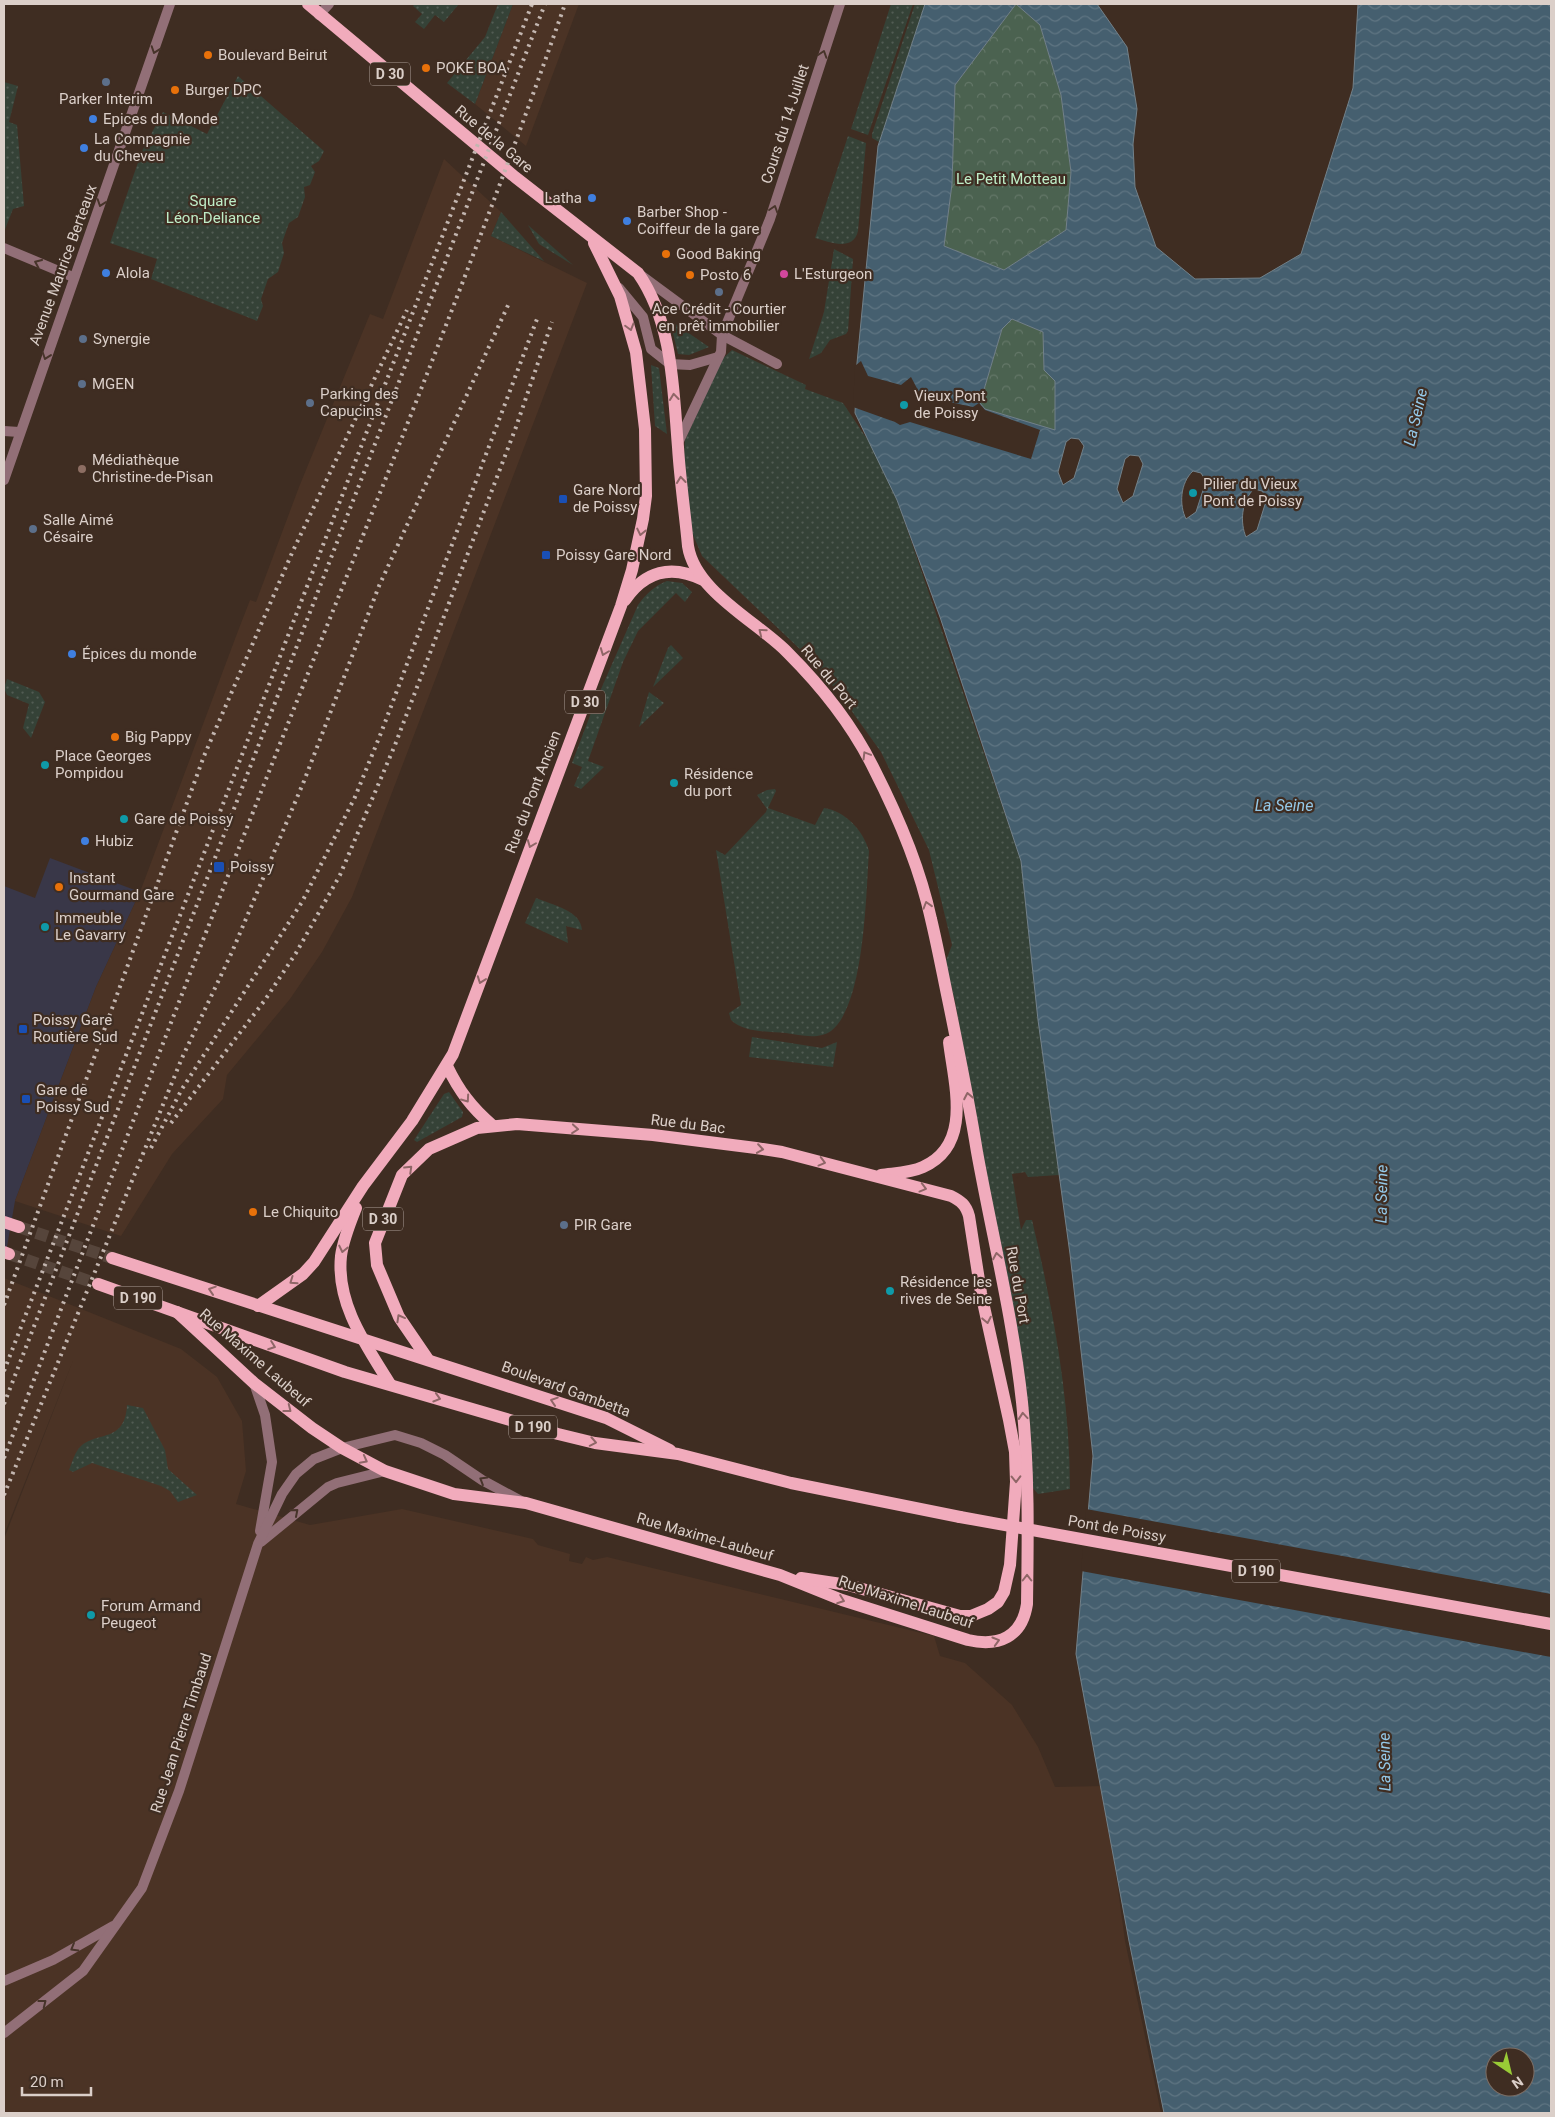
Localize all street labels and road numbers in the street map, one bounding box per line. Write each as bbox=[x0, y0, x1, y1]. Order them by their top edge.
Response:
road number: D 30 bbox=[370, 62, 410, 86]
street label: Cours du 14 Juillet bbox=[757, 62, 813, 186]
street label: Rue de la Gare bbox=[451, 101, 537, 177]
street label: Avenue Maurice Berteaux bbox=[25, 182, 101, 348]
street label: Rue du Port bbox=[797, 641, 861, 713]
road number: D 30 bbox=[565, 690, 605, 714]
street label: Rue du Pont Ancien bbox=[501, 728, 565, 856]
street label: Rue du Bac bbox=[650, 1110, 726, 1138]
road number: D 30 bbox=[363, 1208, 403, 1230]
street label: Rue du Port bbox=[1002, 1245, 1034, 1325]
road number: D 190 bbox=[114, 1286, 162, 1310]
street label: Rue Maxime Laubeuf bbox=[196, 1305, 315, 1411]
street label: Boulevard Gambetta bbox=[499, 1357, 633, 1421]
road number: D 190 bbox=[509, 1415, 557, 1438]
street label: Rue Maxime-Laubeuf bbox=[635, 1509, 776, 1565]
street label: Pont de Poissy bbox=[1067, 1512, 1167, 1546]
road number: D 190 bbox=[1232, 1560, 1280, 1582]
street label: Rue Maxime Laubeuf bbox=[836, 1572, 976, 1633]
street label: Rue Jean Pierre Timbaud bbox=[147, 1651, 215, 1815]

